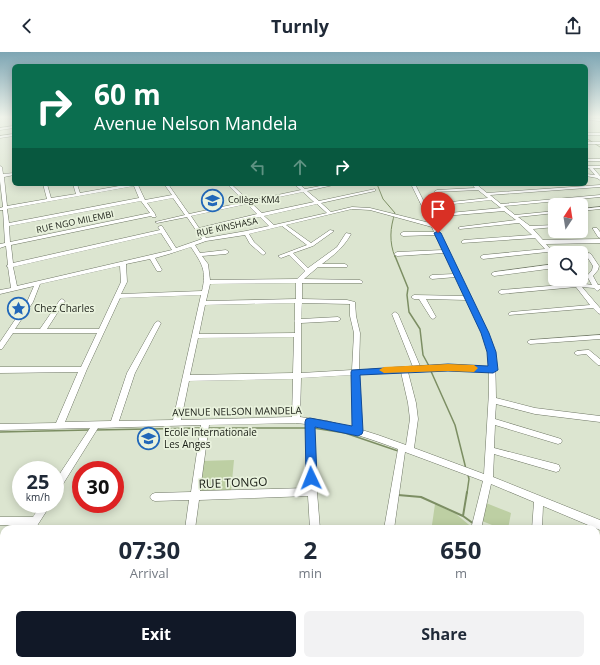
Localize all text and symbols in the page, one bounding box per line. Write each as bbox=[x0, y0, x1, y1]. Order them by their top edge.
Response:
text: Turnly bbox=[271, 14, 329, 38]
icon: back bbox=[16, 15, 38, 37]
icon: share bbox=[562, 15, 584, 37]
text: 60 m bbox=[94, 75, 161, 113]
icon: right bbox=[28, 80, 80, 132]
text: Avenue Nelson Mandela bbox=[94, 111, 298, 135]
icon: left bbox=[247, 156, 269, 178]
icon: ahead bbox=[289, 156, 311, 178]
icon: right bbox=[331, 156, 353, 178]
school or university icon: Collège KM4 bbox=[199, 187, 225, 213]
pin bbox=[421, 192, 455, 233]
place label: Collège KM4 bbox=[228, 193, 280, 206]
icon: arrive bbox=[427, 198, 449, 220]
north arrow bbox=[548, 198, 588, 238]
map controls bbox=[548, 198, 588, 286]
street label: RUE NGO MILEMBI bbox=[35, 207, 115, 236]
street label: RUE KINSHASA bbox=[195, 214, 259, 239]
button: search bbox=[548, 246, 588, 286]
place icon: Chez Charles bbox=[5, 295, 31, 321]
place label: Chez Charles bbox=[34, 301, 95, 315]
street label: AVENUE NELSON MANDELA bbox=[172, 403, 303, 419]
school or university icon: Ecole Internationale Les Anges bbox=[136, 425, 162, 451]
place label: Ecole Internationale Les Anges bbox=[164, 425, 257, 451]
position arrow bbox=[290, 457, 332, 499]
speed limit sign: 30 bbox=[72, 461, 124, 513]
text: 25 bbox=[27, 468, 49, 495]
street label: RUE TONGO bbox=[198, 473, 268, 492]
text: km/h bbox=[26, 490, 50, 504]
text: 07:30 bbox=[118, 533, 180, 566]
text: 2 bbox=[303, 533, 317, 566]
text: 650 bbox=[440, 533, 482, 566]
text: Arrival bbox=[130, 564, 169, 582]
text: min bbox=[299, 564, 322, 582]
text: m bbox=[455, 564, 467, 582]
button: Exit bbox=[16, 611, 296, 657]
button: Share bbox=[304, 611, 584, 657]

